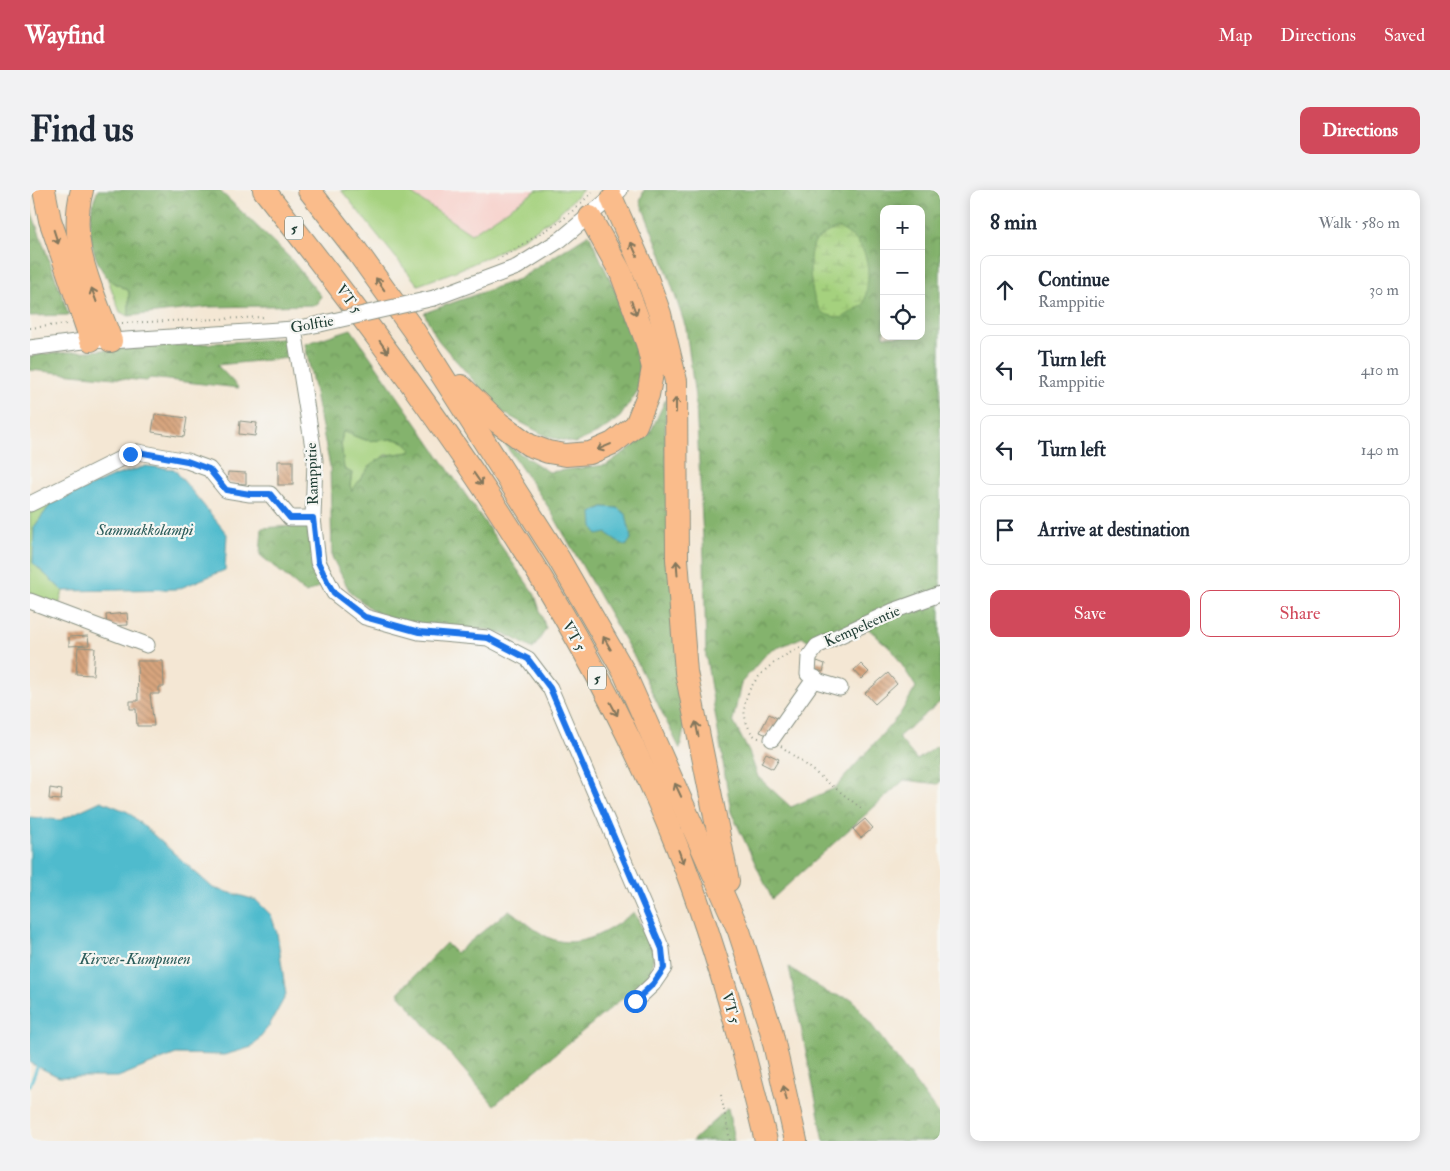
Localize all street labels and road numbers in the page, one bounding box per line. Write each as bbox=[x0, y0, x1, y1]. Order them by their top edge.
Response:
road number: 5 bbox=[285, 216, 303, 239]
street label: VT 5 bbox=[332, 281, 366, 318]
street label: Golftie bbox=[289, 311, 335, 338]
street label: Ramppitie bbox=[302, 442, 324, 506]
street label: Kempeleentie bbox=[821, 601, 903, 653]
street label: VT 5 bbox=[558, 618, 590, 655]
road number: 5 bbox=[588, 666, 606, 689]
street label: VT 5 bbox=[717, 990, 744, 1026]

